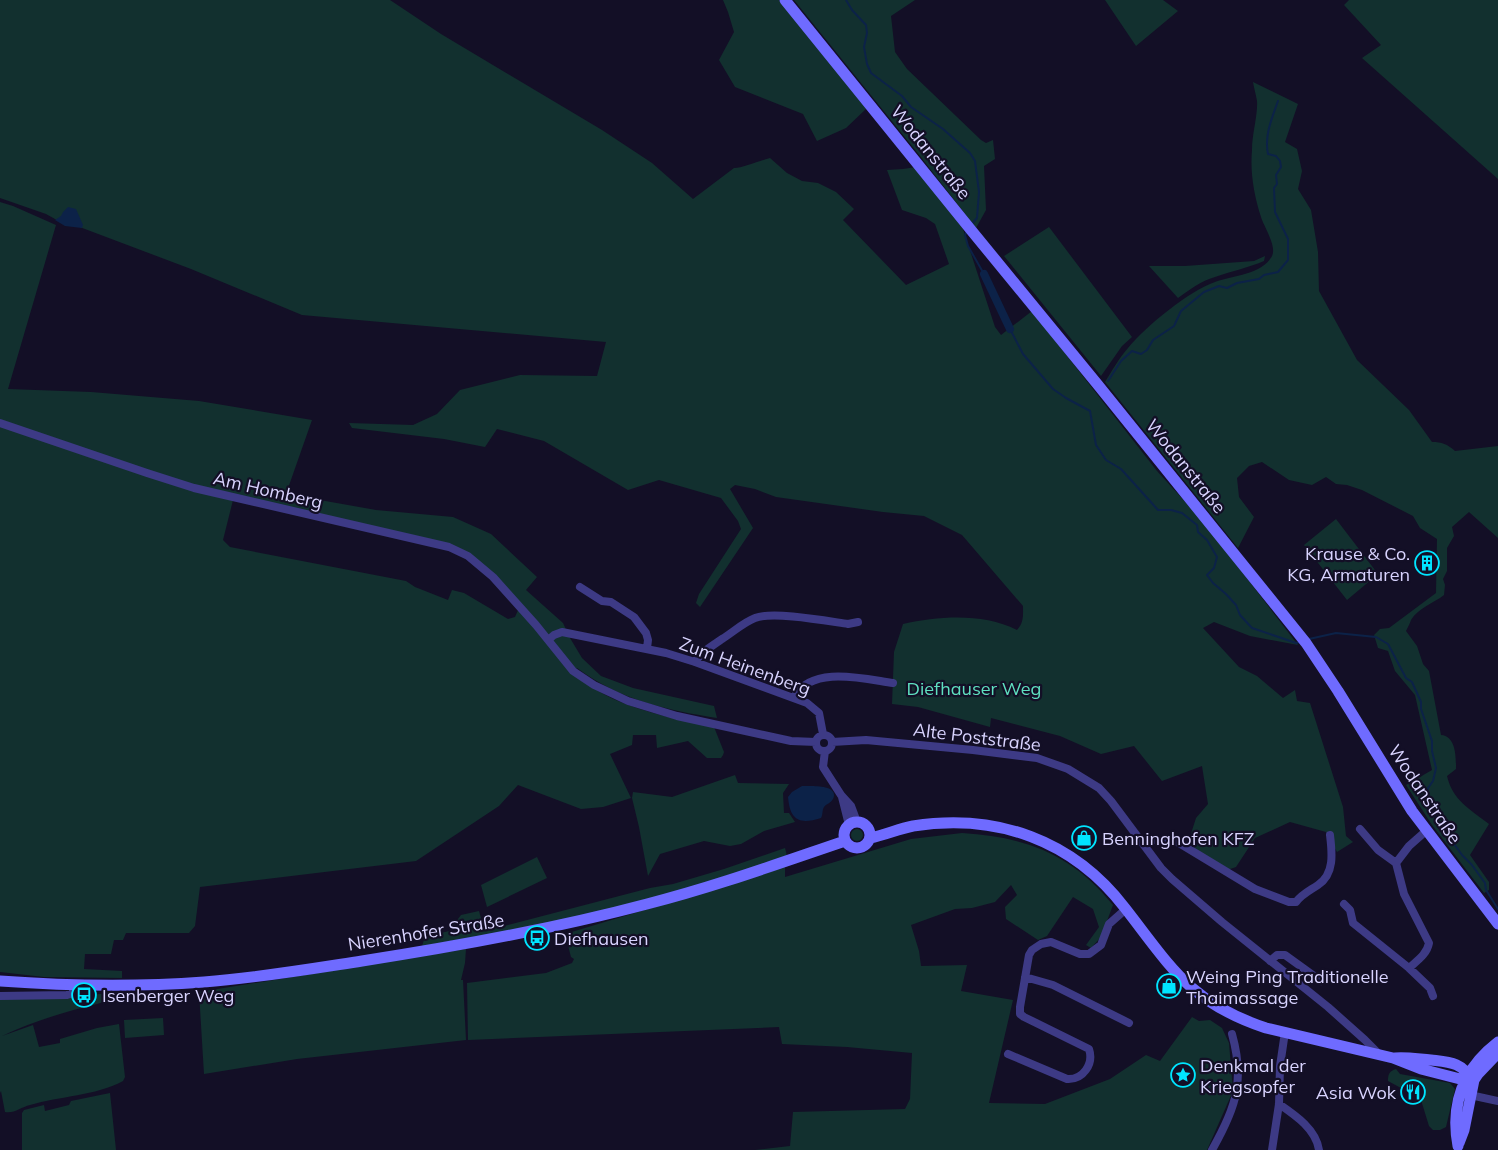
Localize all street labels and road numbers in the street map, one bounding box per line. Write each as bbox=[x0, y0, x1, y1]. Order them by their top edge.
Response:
street label: Wodanstraße bbox=[886, 100, 976, 204]
street label: Wodanstraße bbox=[1141, 414, 1231, 518]
street label: Am Homberg bbox=[211, 466, 325, 514]
street label: Zum Heinenberg bbox=[676, 632, 814, 700]
street label: Alte Poststraße bbox=[912, 718, 1042, 756]
street label: Wodanstraße bbox=[1383, 740, 1467, 848]
street label: Nierenhofer Straße bbox=[346, 908, 506, 956]

